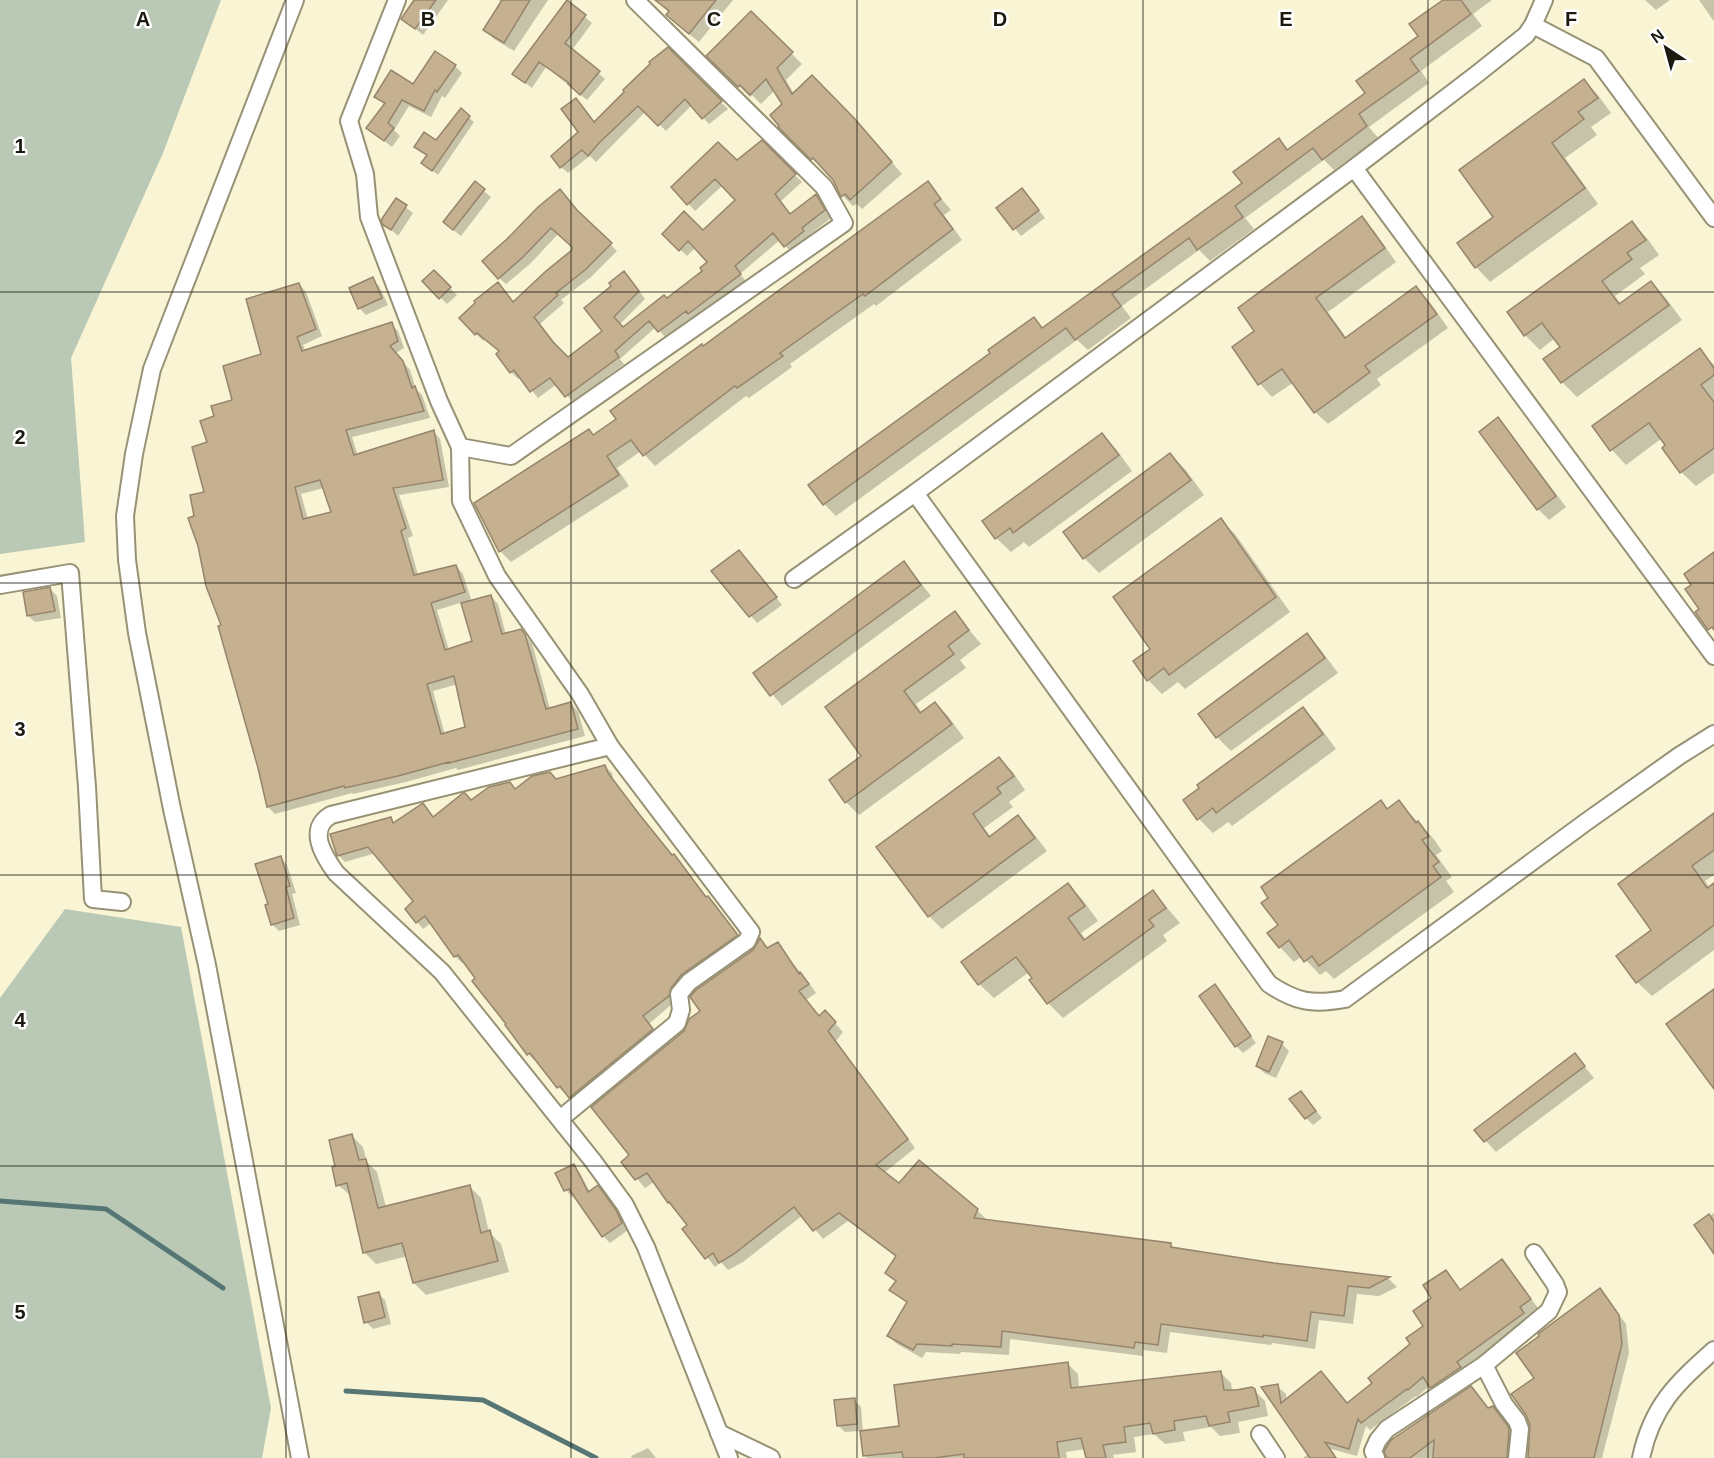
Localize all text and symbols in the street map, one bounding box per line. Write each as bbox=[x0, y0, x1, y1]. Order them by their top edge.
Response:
text: A bbox=[136, 8, 150, 30]
text: B bbox=[421, 8, 435, 30]
text: C bbox=[707, 8, 721, 30]
text: D bbox=[993, 8, 1007, 30]
text: E bbox=[1279, 8, 1293, 30]
text: F bbox=[1565, 8, 1577, 30]
north arrow bbox=[1636, 18, 1696, 78]
text: N bbox=[1648, 26, 1667, 47]
text: 1 bbox=[14, 135, 26, 157]
text: 2 bbox=[14, 426, 26, 448]
text: 3 bbox=[14, 718, 26, 740]
text: 4 bbox=[14, 1009, 26, 1031]
text: 5 bbox=[14, 1301, 26, 1323]

